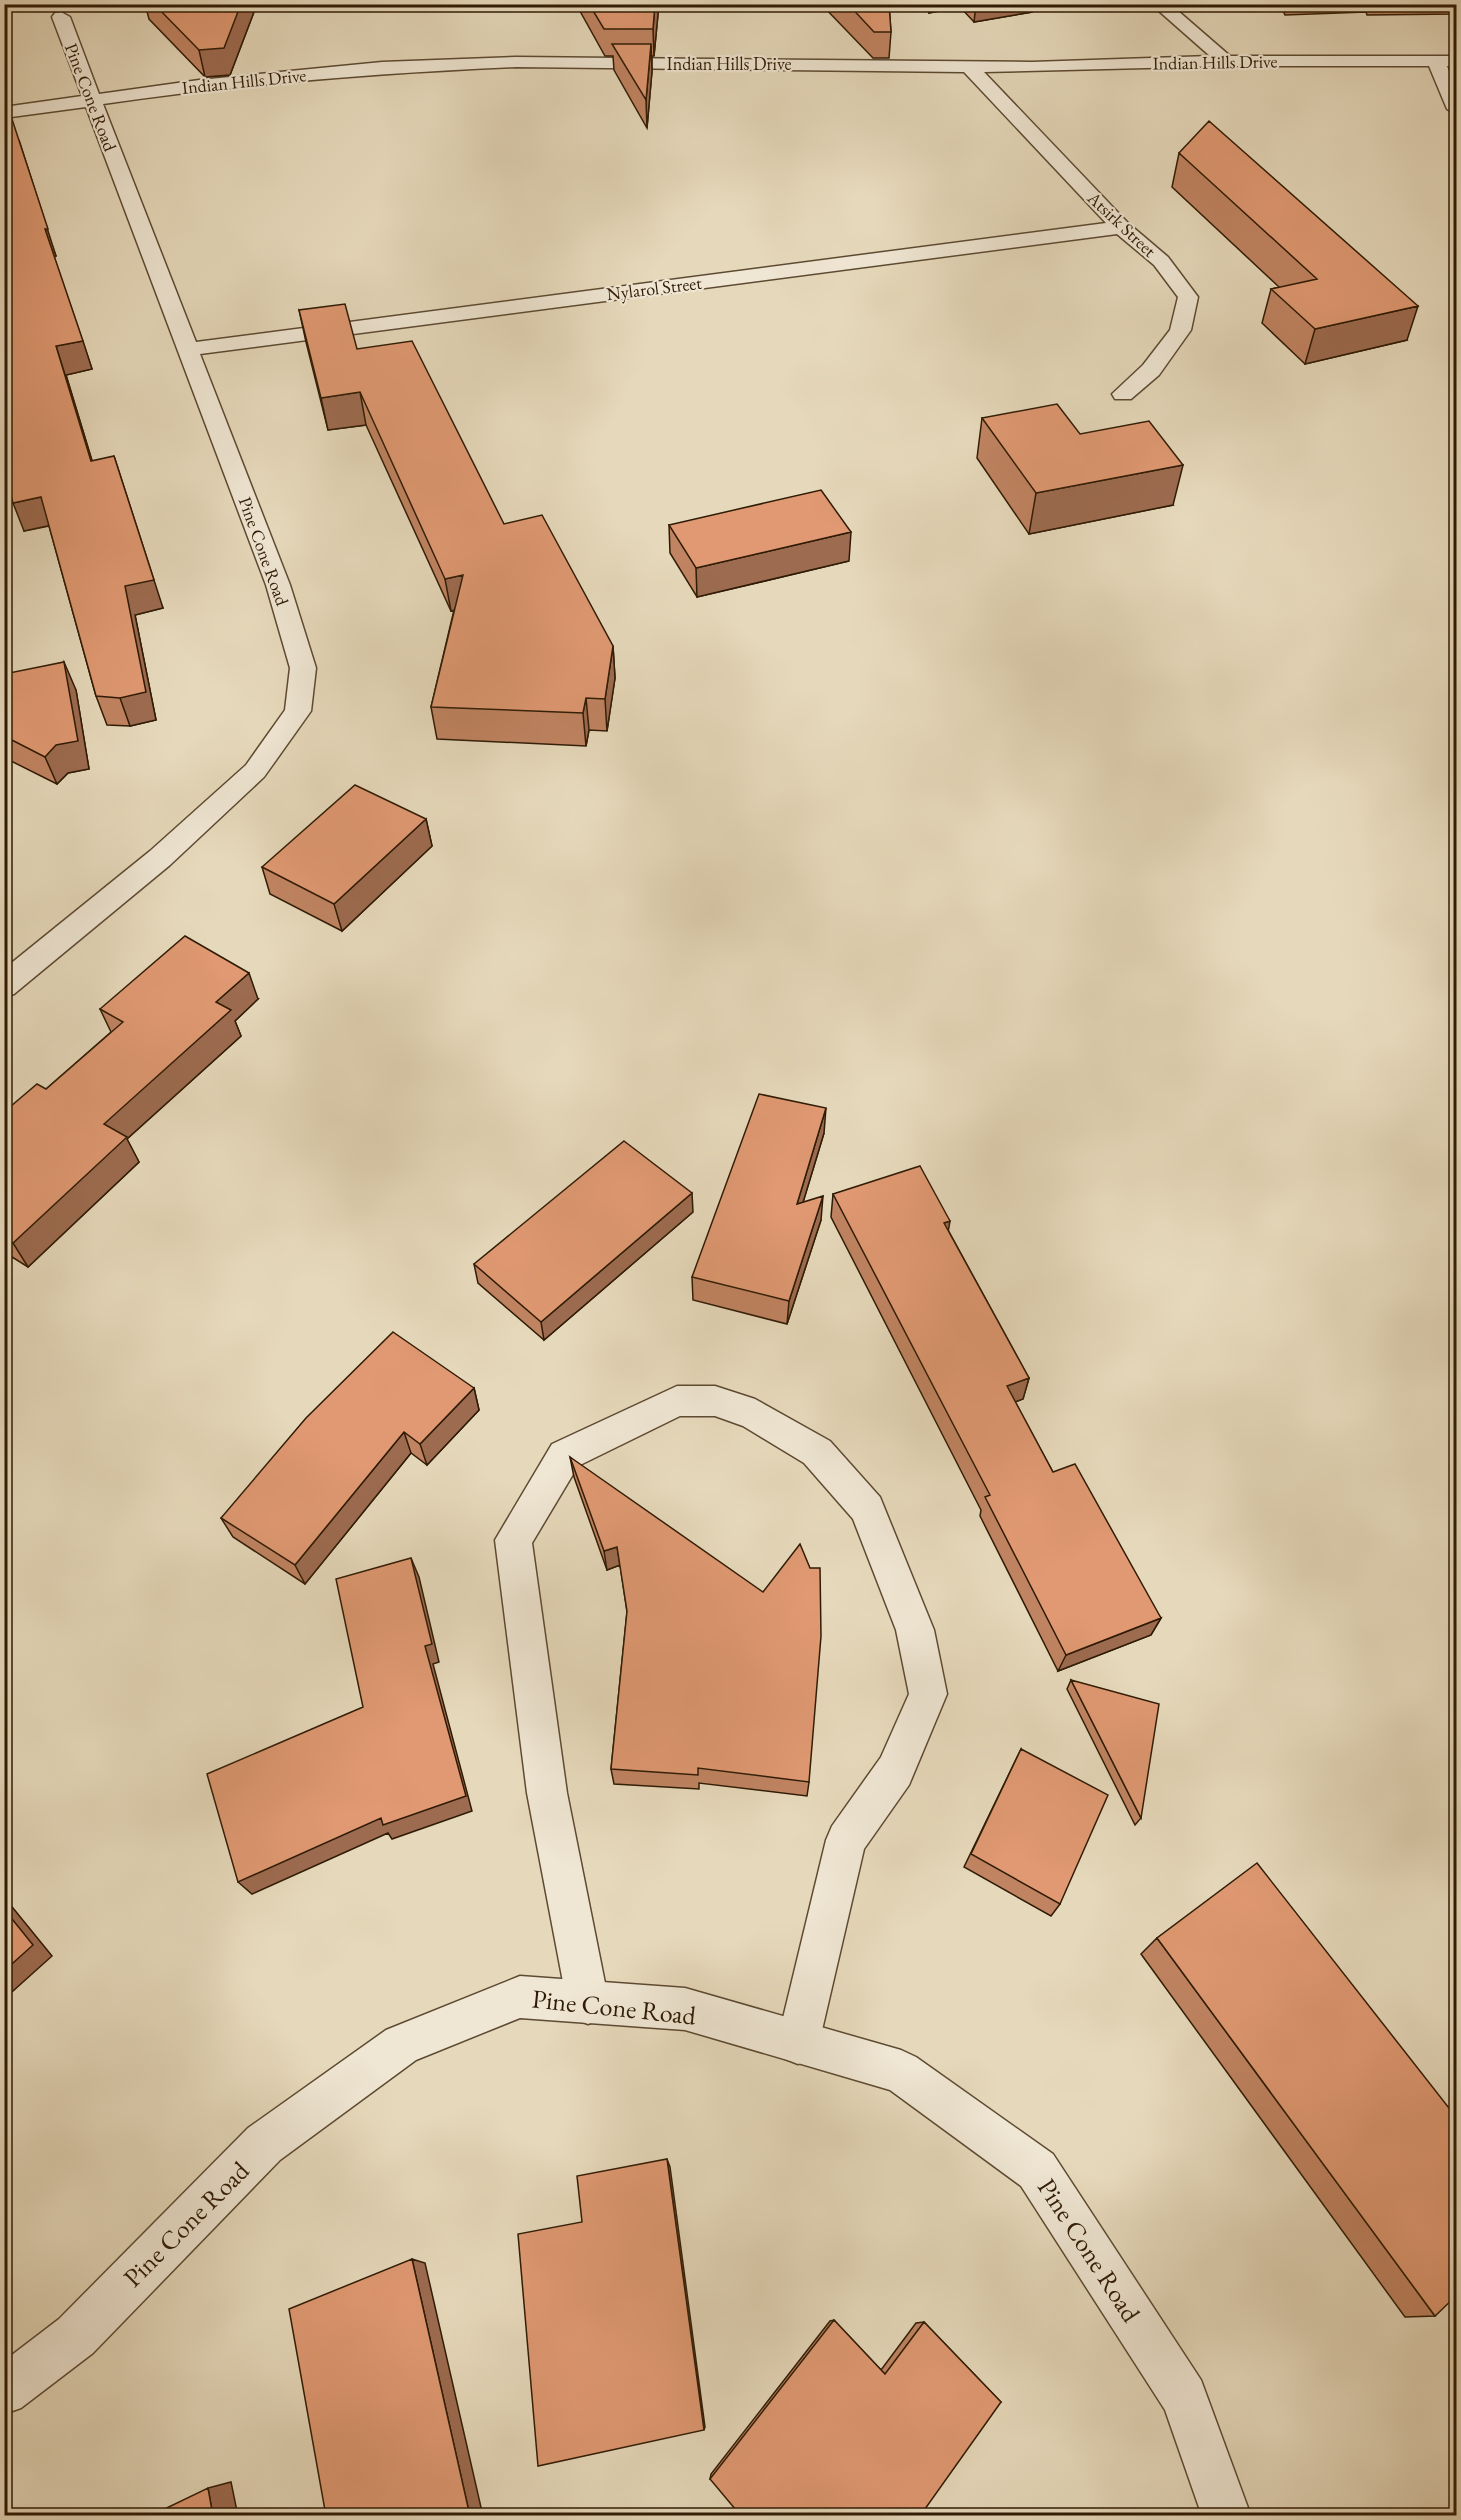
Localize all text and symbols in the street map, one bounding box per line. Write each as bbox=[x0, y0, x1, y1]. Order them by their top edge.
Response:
street label: Pine Cone Road bbox=[60, 40, 122, 155]
street label: Indian Hills Drive bbox=[1152, 49, 1278, 75]
street label: Indian Hills Drive bbox=[667, 52, 791, 75]
street label: Indian Hills Drive bbox=[181, 63, 307, 99]
street label: Atsirk Street bbox=[1082, 186, 1162, 262]
street label: Nylarol Street bbox=[605, 271, 703, 305]
street label: Pine Cone Road bbox=[234, 494, 295, 609]
street label: Pine Cone Road bbox=[530, 1981, 698, 2033]
street label: Pine Cone Road bbox=[116, 2153, 257, 2294]
street label: Pine Cone Road bbox=[1030, 2172, 1149, 2329]

